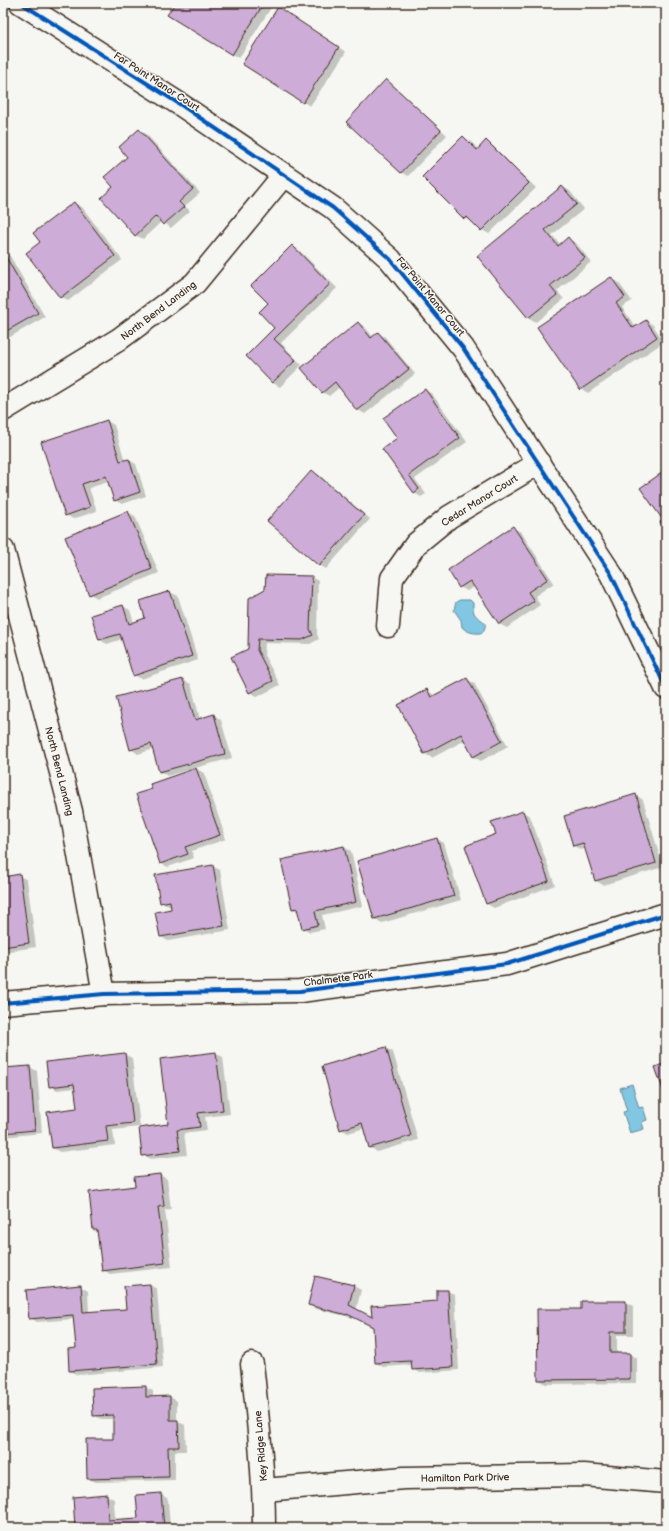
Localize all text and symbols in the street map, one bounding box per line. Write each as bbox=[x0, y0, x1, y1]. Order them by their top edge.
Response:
street label: Far Point Manor Court bbox=[111, 50, 202, 114]
street label: Far Point Manor Court bbox=[394, 255, 467, 339]
street label: North Bend Landing bbox=[119, 278, 199, 343]
street label: Cedar Manor Court bbox=[439, 473, 520, 529]
street label: North Bend Landing bbox=[42, 725, 76, 817]
street label: Chalmette Park bbox=[303, 969, 373, 989]
street label: Key Ridge Lane bbox=[252, 1410, 270, 1482]
street label: Hamilton Park Drive bbox=[420, 1471, 510, 1485]

